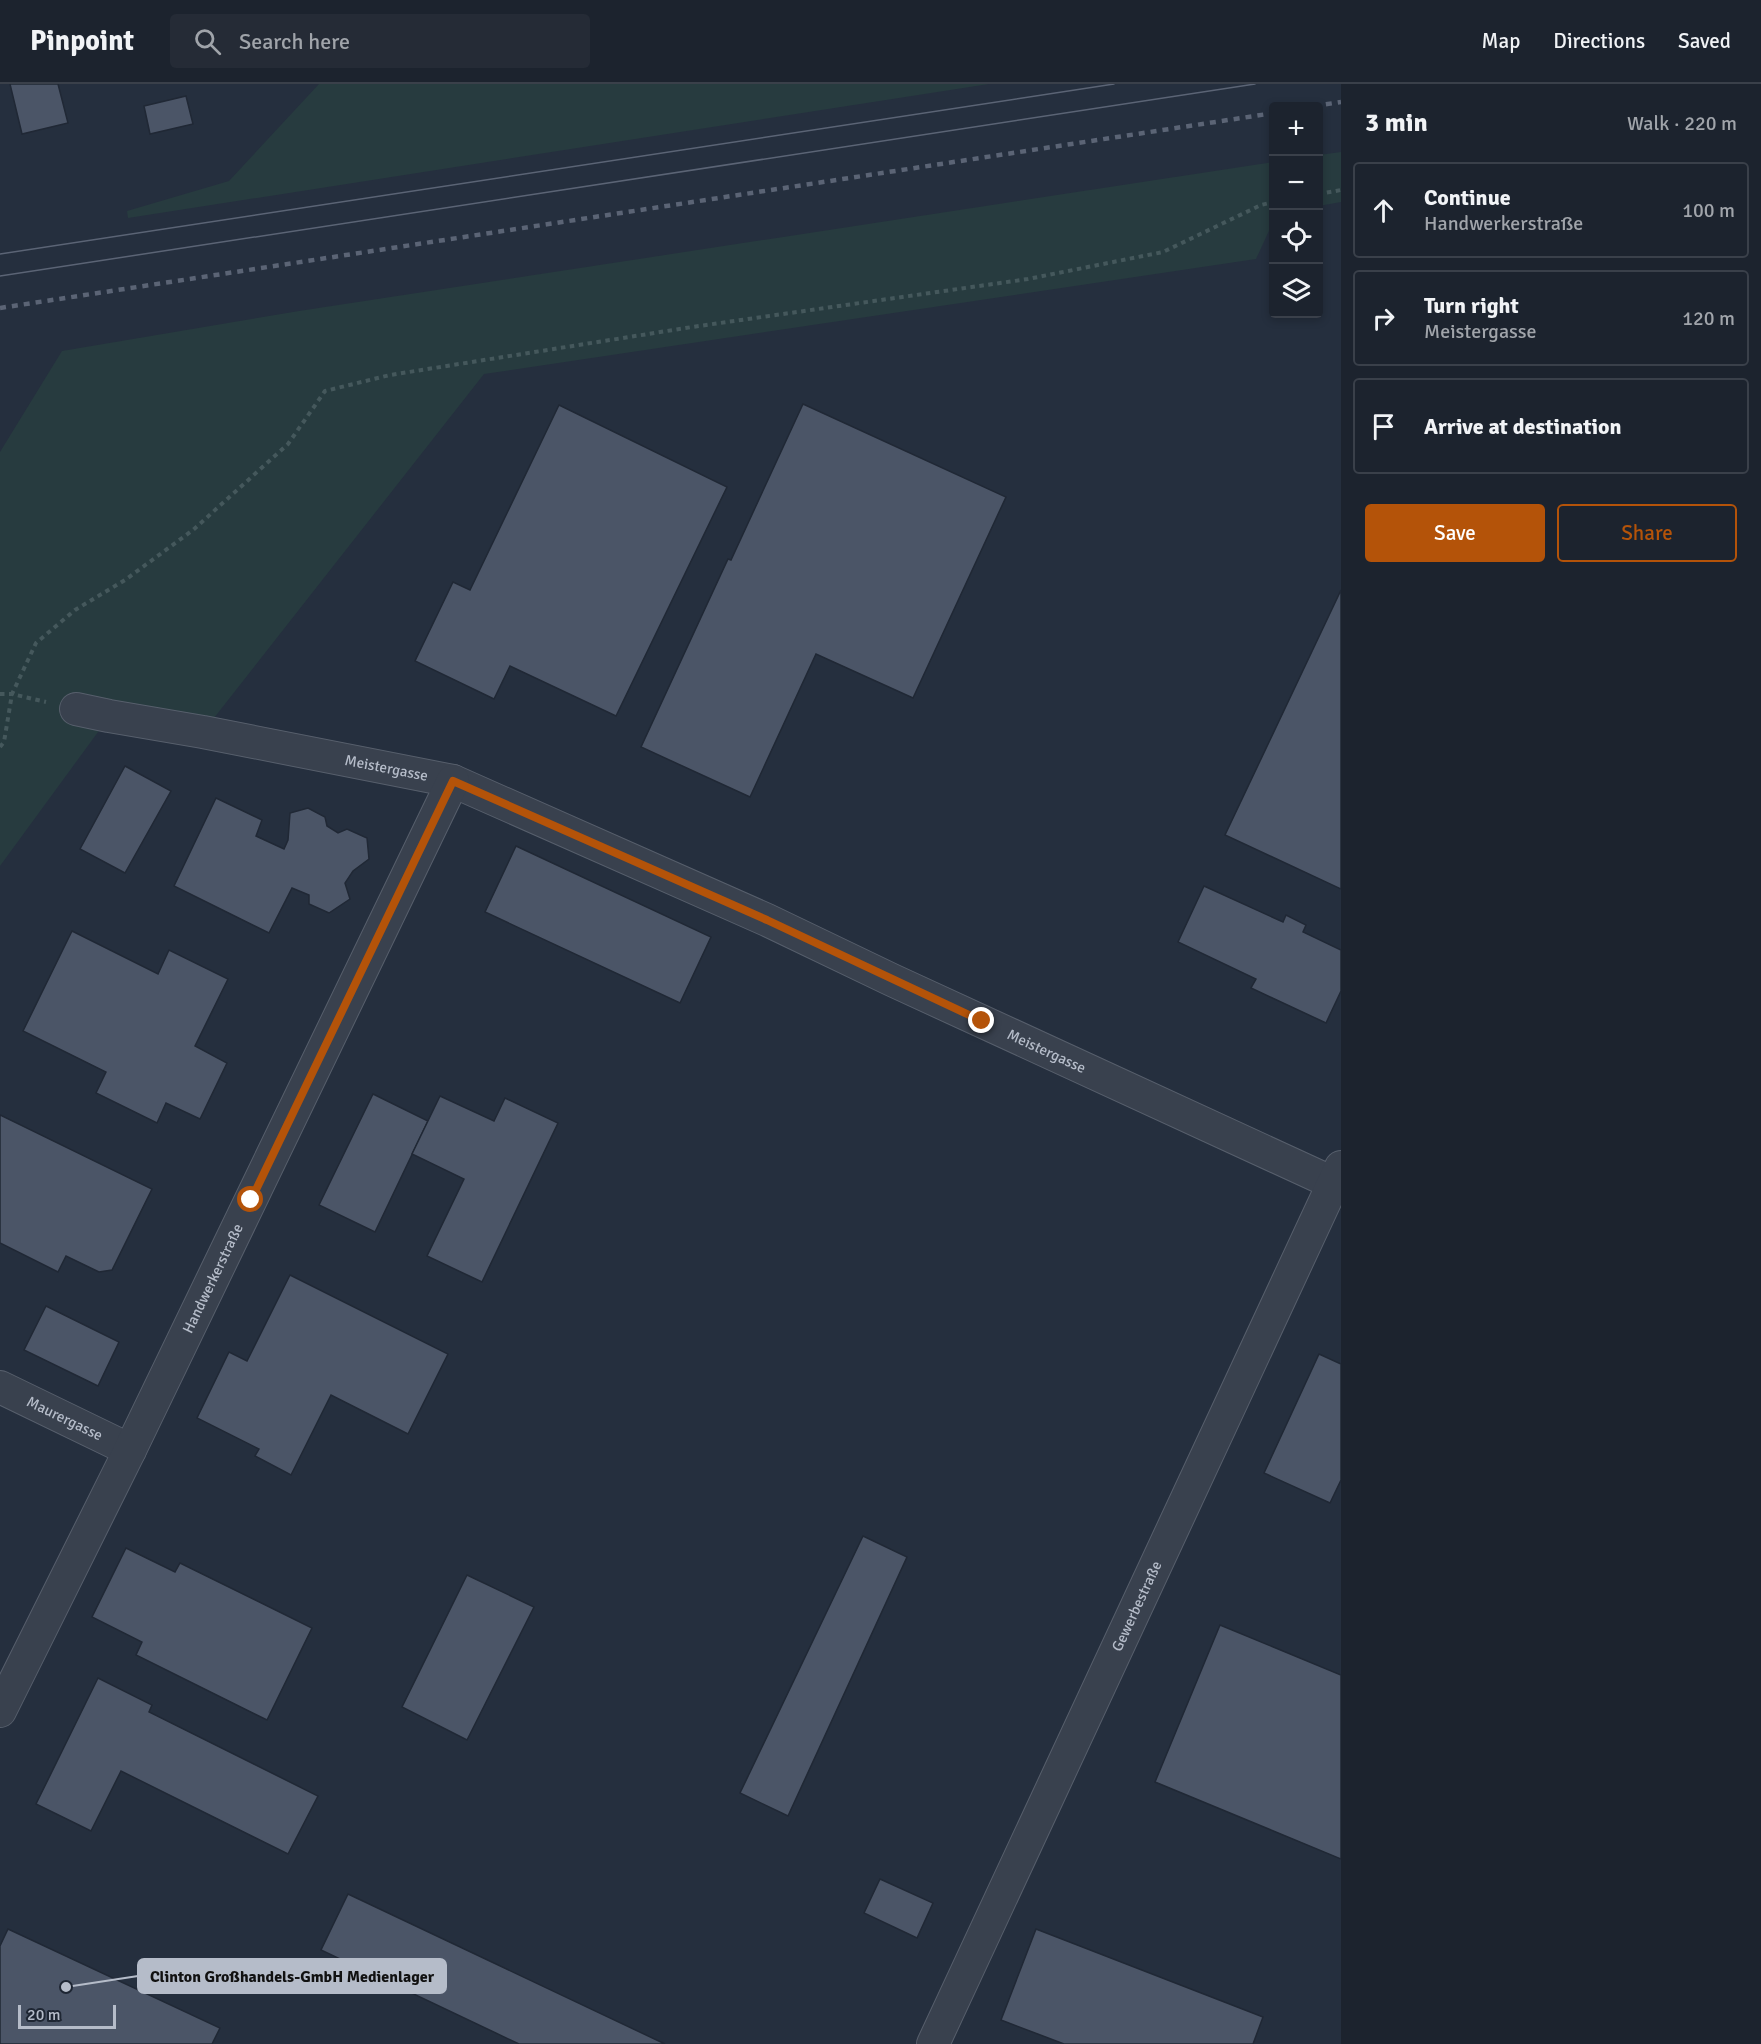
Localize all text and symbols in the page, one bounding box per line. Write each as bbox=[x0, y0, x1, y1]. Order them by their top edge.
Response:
search box bbox=[170, 14, 590, 68]
text: Pinpoint bbox=[30, 24, 134, 58]
icon: search bbox=[191, 25, 224, 58]
text: Search here bbox=[239, 28, 350, 55]
text: Map bbox=[1482, 28, 1520, 54]
text: Directions bbox=[1553, 28, 1645, 54]
text: Saved bbox=[1678, 28, 1731, 54]
map controls bbox=[1269, 102, 1323, 318]
button: + bbox=[1269, 102, 1323, 156]
text: 3 min bbox=[1365, 107, 1428, 139]
text: Walk · 220 m bbox=[1627, 111, 1737, 136]
button: − bbox=[1269, 156, 1323, 210]
text: Continue bbox=[1424, 184, 1511, 211]
icon: ahead bbox=[1367, 194, 1400, 227]
text: 100 m bbox=[1682, 198, 1735, 223]
button: locate bbox=[1269, 210, 1323, 264]
text: Handwerkerstraße bbox=[1424, 211, 1583, 236]
button: layers bbox=[1269, 264, 1323, 318]
text: Turn right bbox=[1424, 292, 1519, 319]
icon: right bbox=[1367, 302, 1400, 335]
text: 120 m bbox=[1682, 306, 1735, 331]
text: Meistergasse bbox=[1424, 319, 1537, 344]
icon: arrive bbox=[1367, 410, 1400, 443]
text: Arrive at destination bbox=[1424, 413, 1621, 440]
button: Save bbox=[1365, 504, 1545, 562]
button: Share bbox=[1557, 504, 1737, 562]
street label: Meistergasse bbox=[343, 751, 430, 785]
route end bbox=[968, 1007, 994, 1033]
street label: Meistergasse bbox=[1004, 1025, 1089, 1077]
route start bbox=[237, 1186, 263, 1212]
street label: Handwerkerstraße bbox=[179, 1221, 247, 1336]
street label: Maurergasse bbox=[24, 1392, 106, 1444]
street label: Gewerbestraße bbox=[1108, 1558, 1166, 1654]
callout: Clinton Großhandels-GmbH Medienlager bbox=[138, 1959, 446, 1993]
text: Clinton Großhandels-GmbH Medienlager bbox=[150, 1967, 435, 1987]
scale bar bbox=[18, 2002, 116, 2030]
text: 20 m bbox=[27, 2005, 61, 2025]

